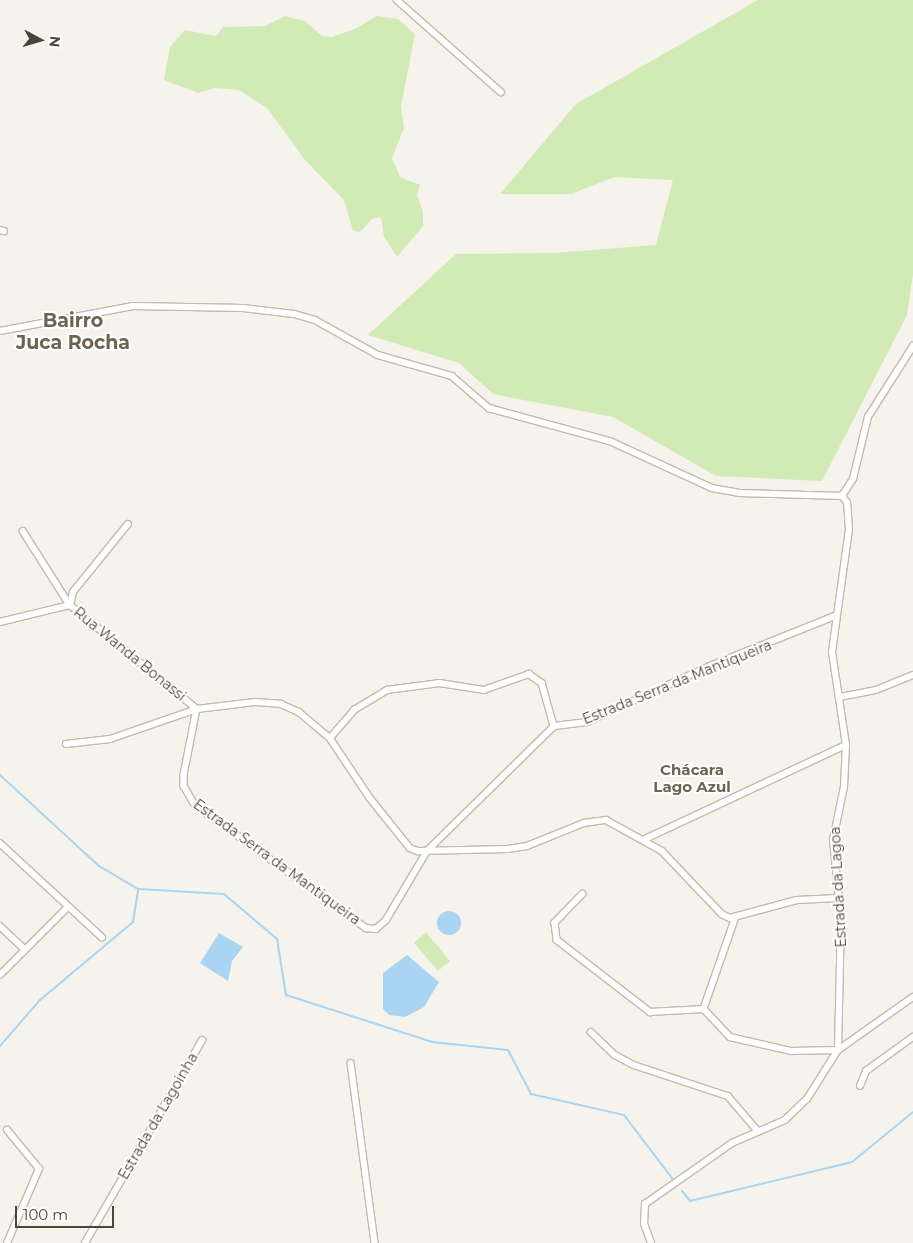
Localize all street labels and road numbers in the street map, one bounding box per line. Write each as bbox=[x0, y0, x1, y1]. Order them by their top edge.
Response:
street label: Rua Wanda Bonassi bbox=[70, 603, 190, 705]
street label: Estrada Serra da Mantiqueira bbox=[580, 636, 774, 728]
street label: Estrada Serra da Mantiqueira bbox=[190, 796, 364, 928]
street label: Estrada da Lagoa bbox=[826, 826, 850, 948]
street label: Estrada da Lagoinha bbox=[115, 1050, 201, 1182]

